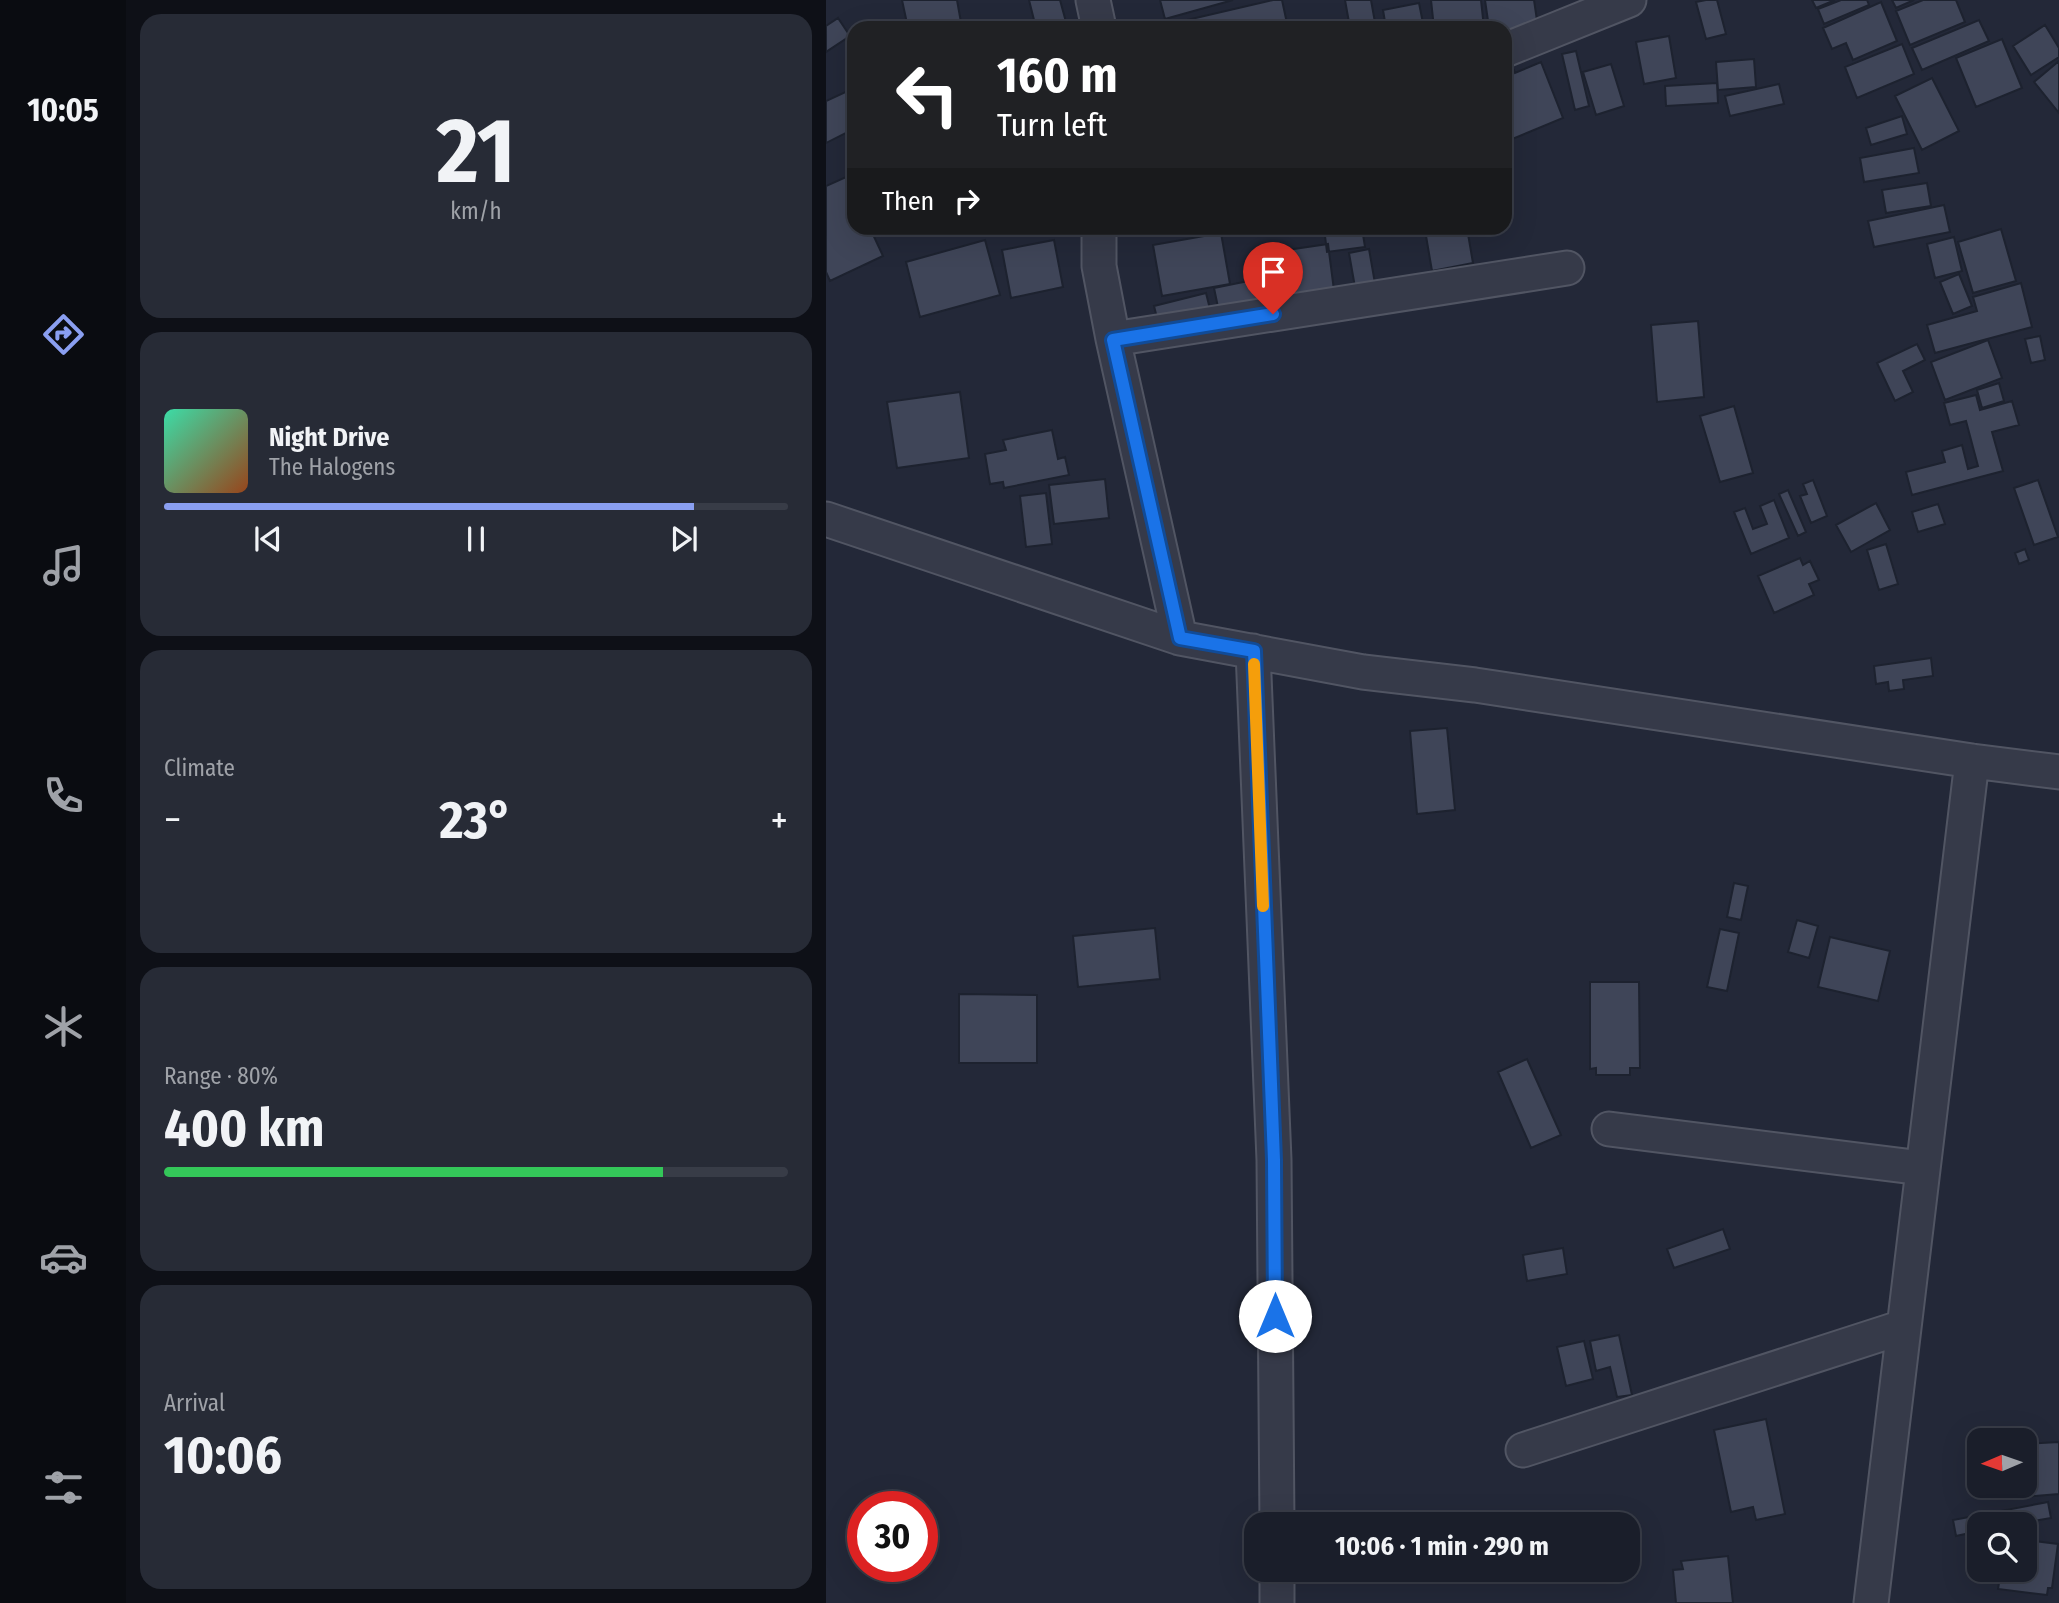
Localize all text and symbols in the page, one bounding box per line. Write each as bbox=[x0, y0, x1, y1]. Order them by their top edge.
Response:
text: 160 m bbox=[997, 46, 1118, 105]
icon: left bbox=[882, 49, 973, 140]
text: 10:05 bbox=[27, 91, 99, 129]
text: 21 bbox=[436, 97, 516, 206]
text: Turn left bbox=[997, 106, 1107, 144]
icon: right bbox=[948, 182, 986, 220]
text: Then bbox=[882, 186, 934, 217]
text: km/h bbox=[450, 197, 502, 225]
pin bbox=[1243, 242, 1303, 314]
icon: arrive bbox=[1254, 253, 1292, 291]
icon: directions bbox=[39, 310, 88, 359]
text: Night Drive bbox=[269, 422, 389, 453]
text: The Halogens bbox=[269, 453, 395, 481]
icon: previous bbox=[249, 520, 287, 558]
icon: pause bbox=[457, 520, 495, 558]
icon: next bbox=[665, 520, 703, 558]
icon: music bbox=[39, 541, 88, 590]
text: Climate bbox=[164, 754, 235, 782]
icon: phone bbox=[39, 771, 88, 820]
text: 23° bbox=[439, 789, 512, 852]
text: − bbox=[164, 797, 181, 843]
text: + bbox=[771, 797, 788, 843]
icon: climate bbox=[39, 1002, 88, 1051]
text: Range · 80% bbox=[164, 1062, 278, 1090]
text: 400 km bbox=[164, 1097, 324, 1160]
icon: car bbox=[39, 1233, 88, 1282]
position arrow bbox=[1238, 1279, 1312, 1353]
text: Arrival bbox=[164, 1389, 225, 1417]
text: 10:06 bbox=[164, 1424, 282, 1487]
north arrow bbox=[1967, 1428, 2037, 1498]
map controls bbox=[1967, 1428, 2037, 1582]
icon: filters bbox=[39, 1463, 88, 1512]
speed limit sign: 30 bbox=[847, 1491, 938, 1582]
button: search bbox=[1967, 1512, 2037, 1582]
text: 10:06 · 1 min · 290 m bbox=[1335, 1531, 1549, 1562]

